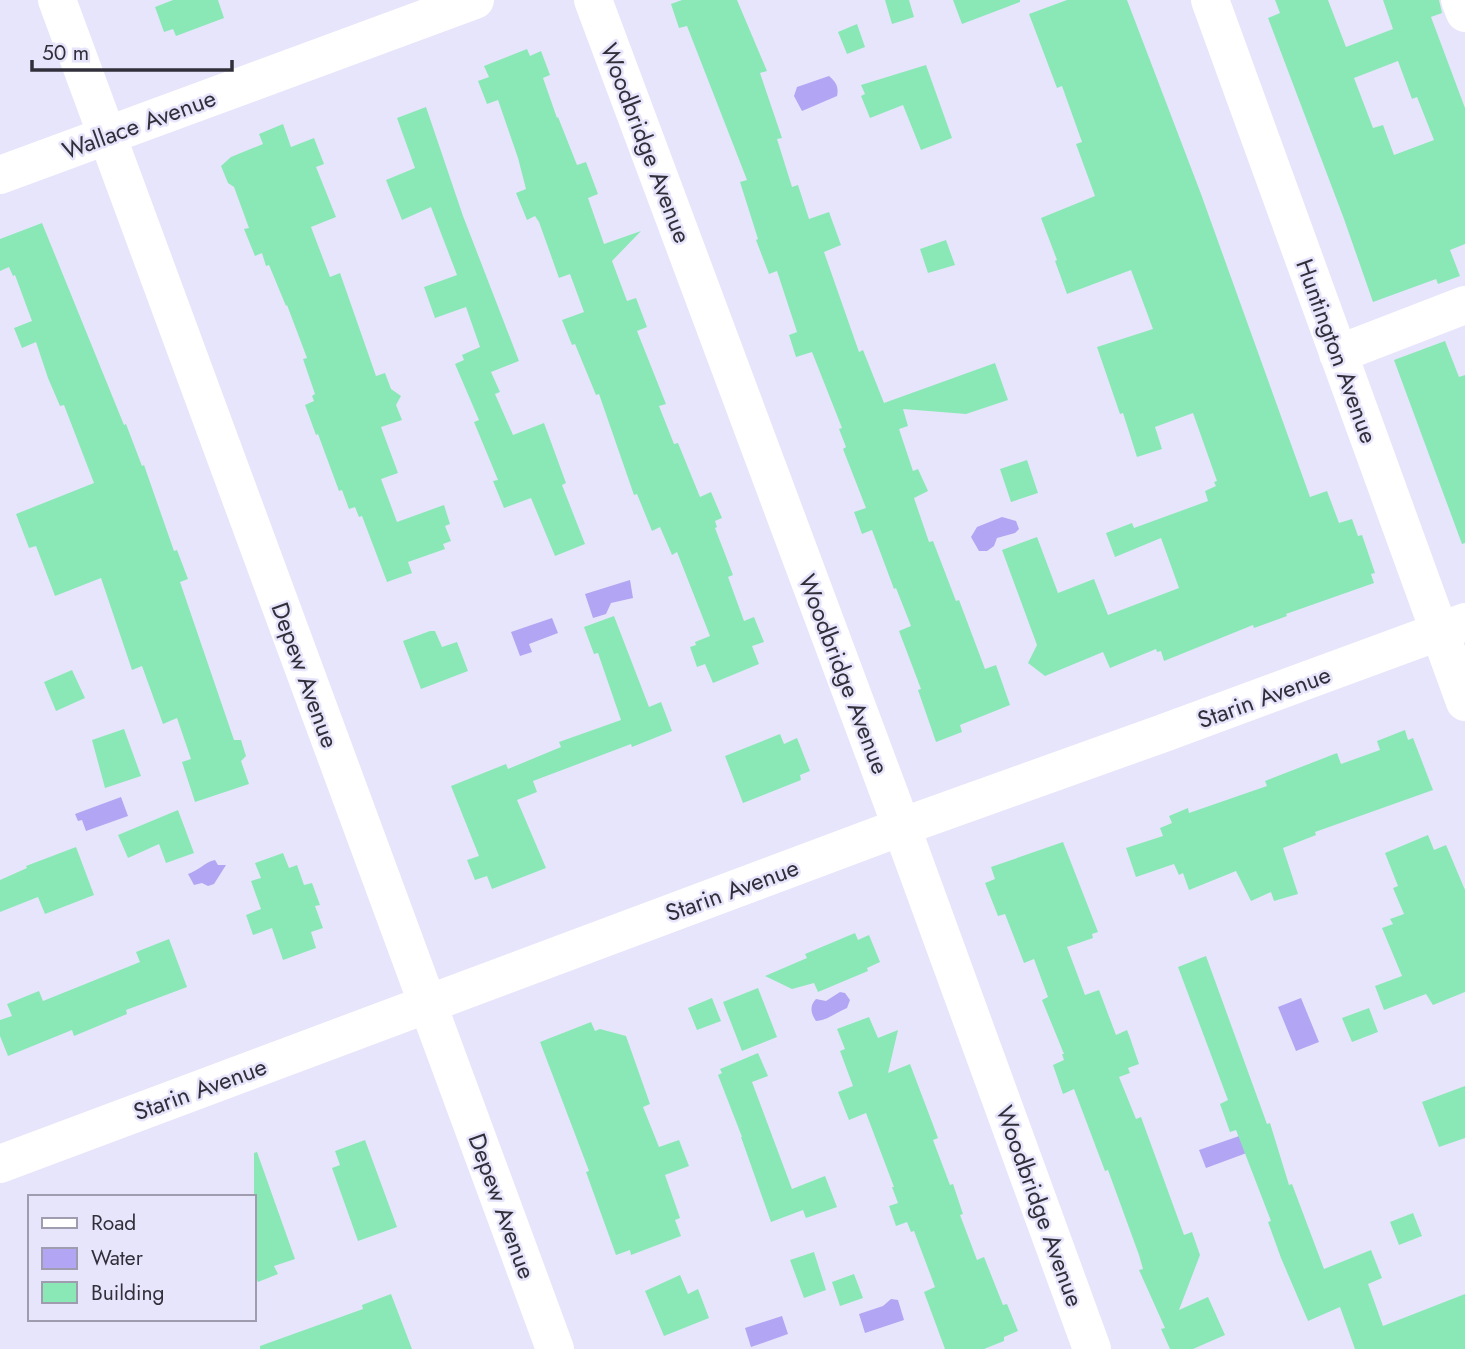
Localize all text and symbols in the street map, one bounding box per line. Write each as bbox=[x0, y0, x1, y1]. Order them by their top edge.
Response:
scale bar bbox=[32, 28, 231, 72]
text: 50 m bbox=[42, 38, 89, 68]
street label: Woodbridge Avenue bbox=[592, 38, 700, 248]
street label: Wallace Avenue bbox=[57, 80, 221, 168]
street label: Huntington Avenue bbox=[1287, 254, 1387, 448]
street label: Woodbridge Avenue bbox=[790, 569, 898, 779]
street label: Depew Avenue bbox=[262, 597, 348, 753]
street label: Starin Avenue bbox=[1192, 657, 1336, 737]
street label: Starin Avenue bbox=[660, 850, 804, 930]
street label: Starin Avenue bbox=[128, 1049, 272, 1129]
street label: Woodbridge Avenue bbox=[987, 1101, 1093, 1311]
street label: Depew Avenue bbox=[459, 1128, 545, 1284]
legend bbox=[28, 1195, 256, 1321]
text: Road bbox=[91, 1208, 136, 1238]
text: Water bbox=[91, 1243, 144, 1273]
text: Building bbox=[91, 1278, 164, 1308]

